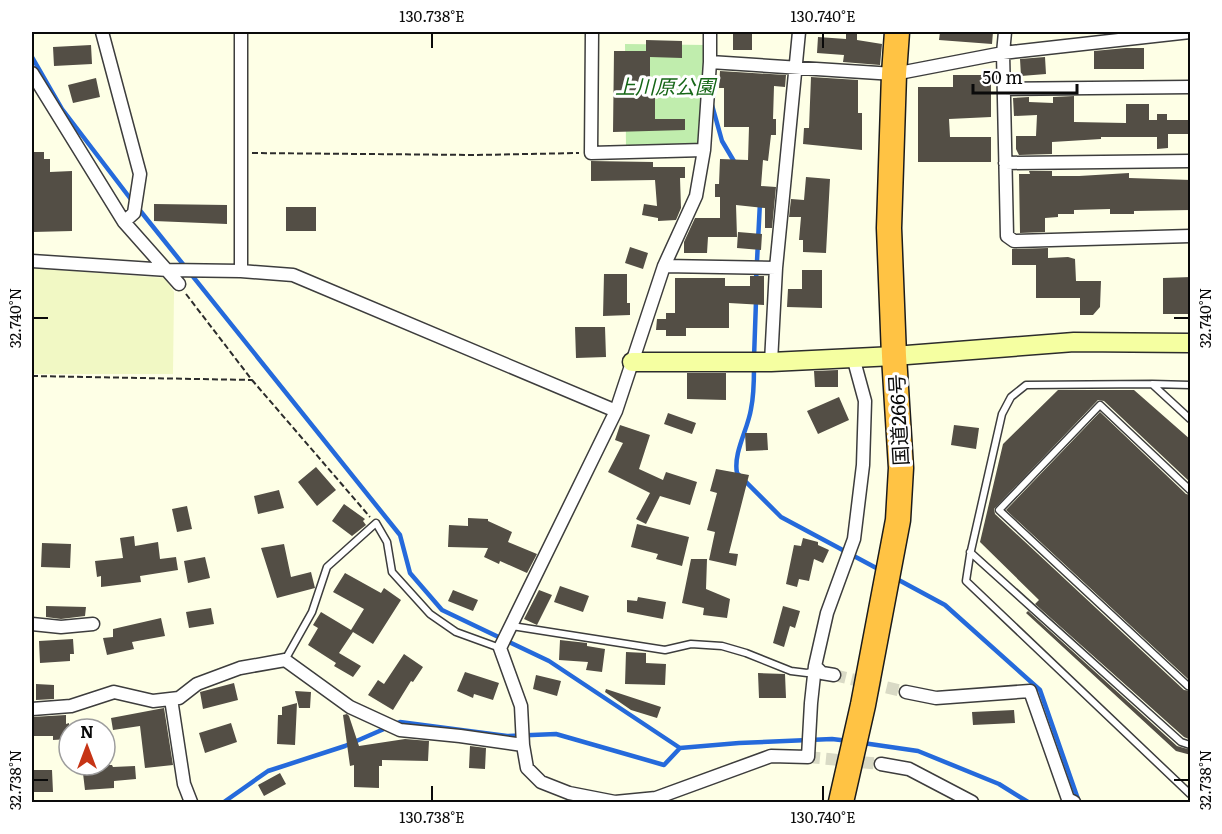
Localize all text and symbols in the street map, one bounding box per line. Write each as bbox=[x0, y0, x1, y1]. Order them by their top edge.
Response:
text: 130.738°E bbox=[399, 4, 465, 27]
text: 130.740°E bbox=[791, 4, 855, 27]
scale bar bbox=[973, 57, 1076, 95]
text: 50 m bbox=[982, 63, 1023, 90]
park label: 上川原公園 bbox=[615, 70, 718, 100]
text: 32.740°N bbox=[3, 288, 26, 348]
text: 32.740°N bbox=[1193, 288, 1216, 348]
street label: 国道266号 bbox=[880, 373, 914, 467]
north arrow bbox=[57, 717, 117, 777]
text: N bbox=[80, 719, 94, 743]
text: 32.738°N bbox=[3, 750, 26, 810]
text: 32.738°N bbox=[1193, 750, 1216, 810]
text: 130.738°E bbox=[399, 805, 465, 828]
text: 130.740°E bbox=[791, 805, 855, 828]

